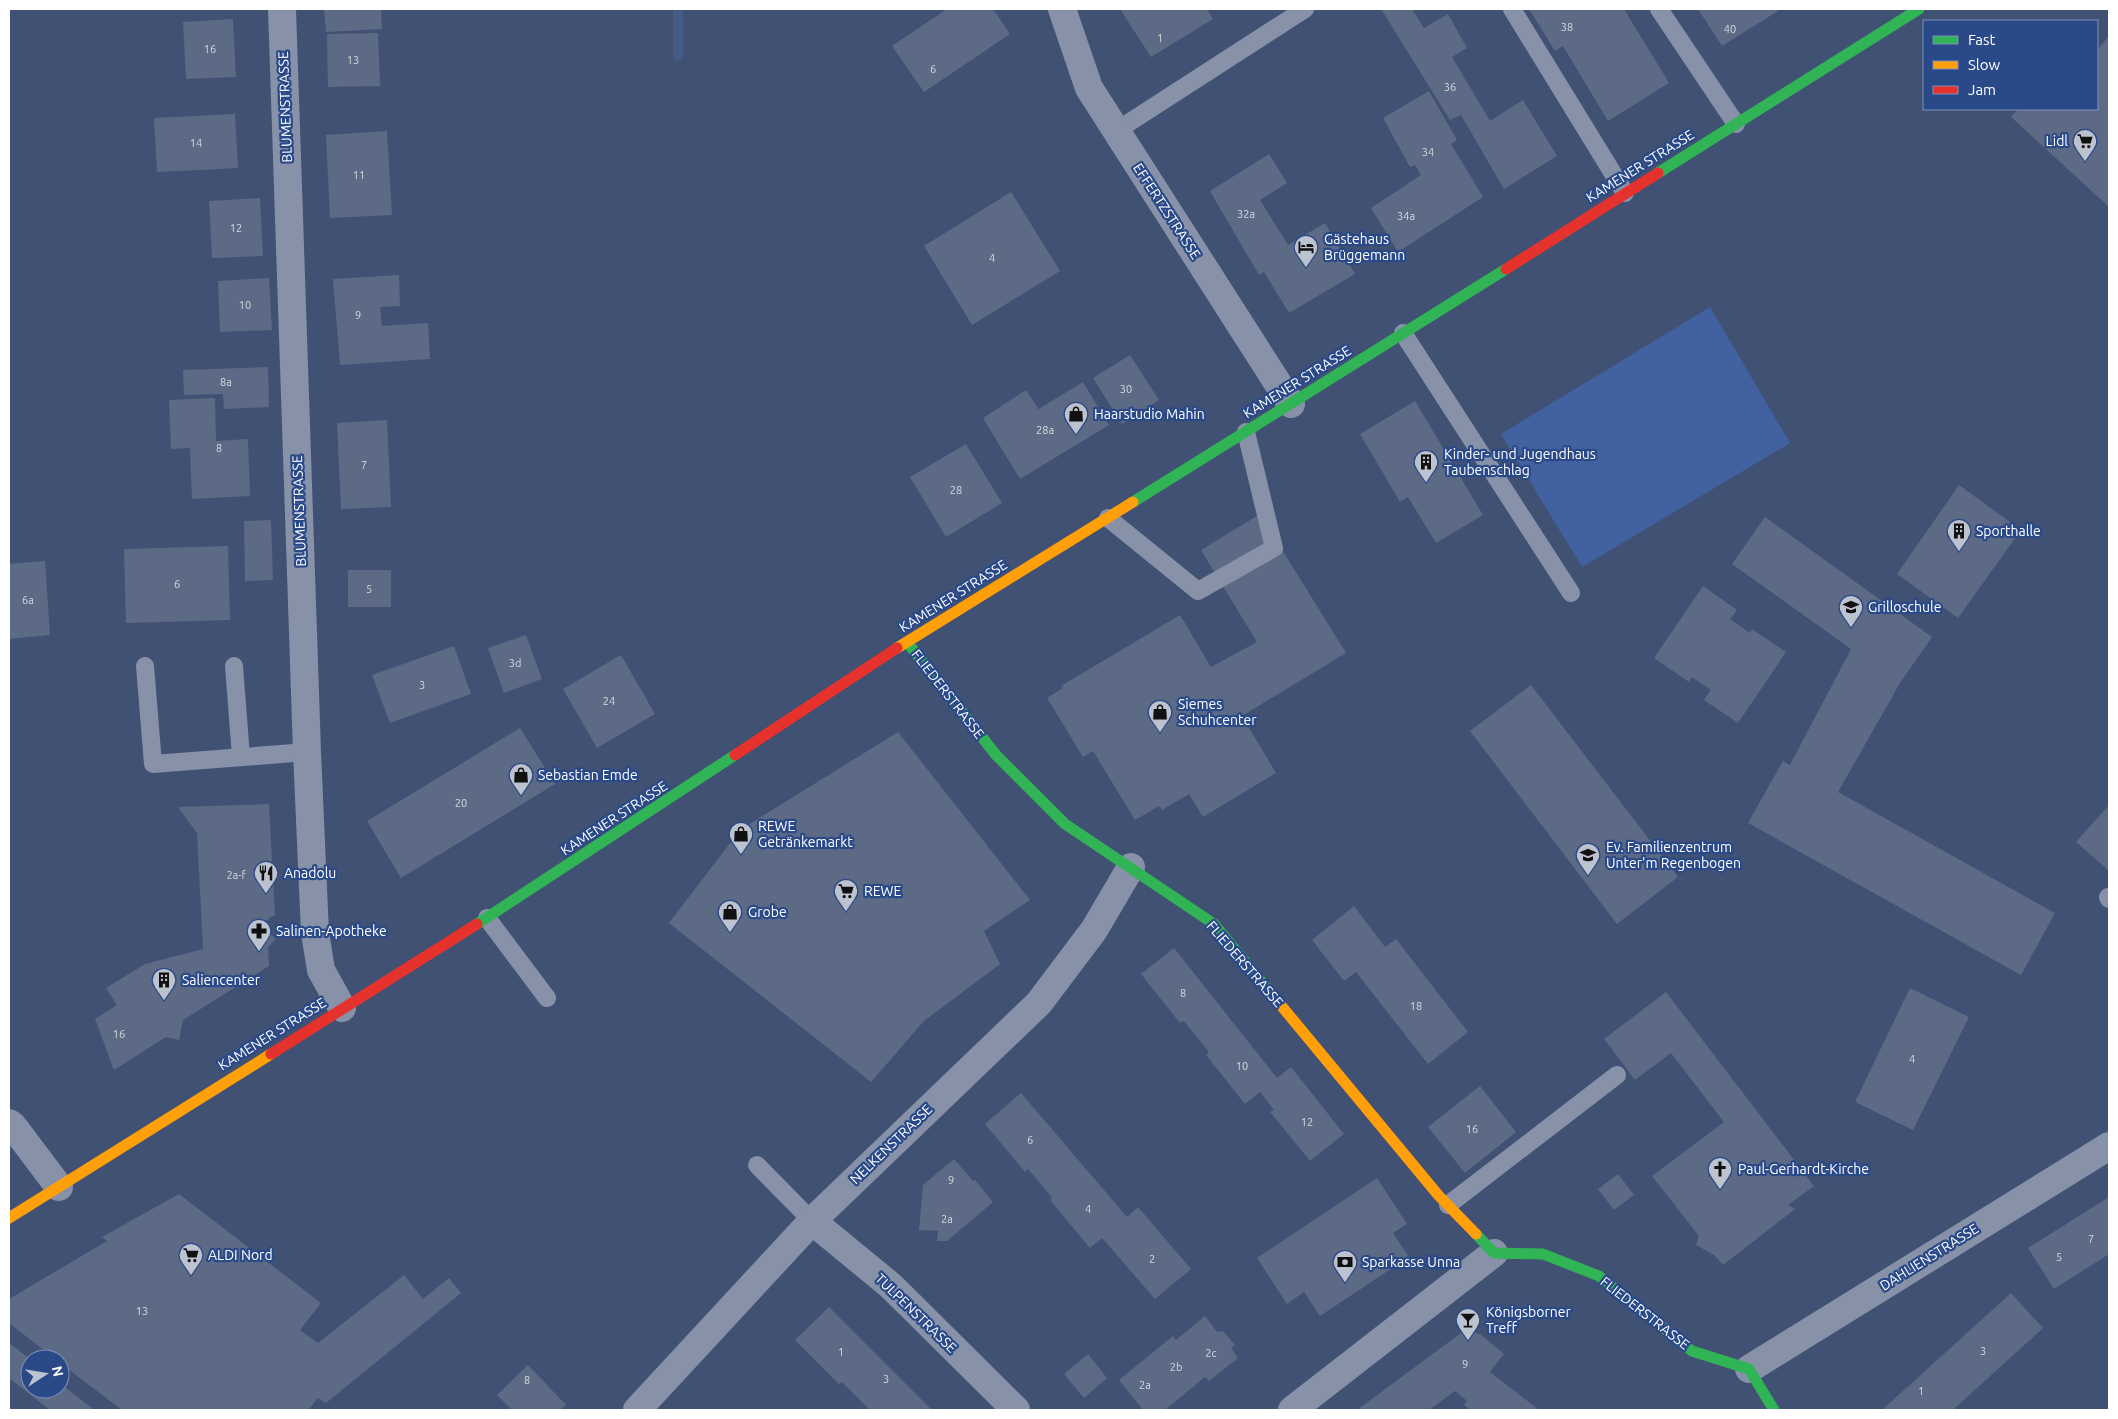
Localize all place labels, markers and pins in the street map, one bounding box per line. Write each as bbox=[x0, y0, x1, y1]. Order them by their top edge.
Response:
supermarket icon: Lidl bbox=[2072, 128, 2098, 162]
place label: Lidl bbox=[2046, 133, 2068, 149]
place label: Gästehaus Brüggemann bbox=[1324, 231, 1405, 263]
hotel icon: Gästehaus Brüggemann bbox=[1293, 234, 1319, 268]
shop icon: Haarstudio Mahin bbox=[1063, 401, 1089, 435]
place label: Haarstudio Mahin bbox=[1094, 406, 1205, 422]
place label: Kinder- und Jugendhaus Taubenschlag bbox=[1444, 446, 1596, 478]
building icon: Kinder- und Jugendhaus Taubenschlag bbox=[1413, 449, 1439, 483]
building icon: Sporthalle bbox=[1946, 518, 1972, 552]
place label: Sporthalle bbox=[1976, 523, 2041, 539]
school or university icon: Grilloschule bbox=[1838, 594, 1864, 628]
place label: Grilloschule bbox=[1868, 599, 1942, 615]
place label: Siemes Schuhcenter bbox=[1178, 696, 1257, 728]
shop icon: Siemes Schuhcenter bbox=[1147, 699, 1173, 733]
shop icon: Sebastian Emde bbox=[508, 762, 534, 796]
place label: Sebastian Emde bbox=[538, 767, 638, 783]
place label: REWE Getränkemarkt bbox=[758, 818, 853, 850]
shop icon: REWE Getränkemarkt bbox=[728, 821, 754, 855]
place label: Ev. Familienzentrum Unter'm Regenbogen bbox=[1606, 839, 1741, 871]
school or university icon: Ev. Familienzentrum Unter'm Regenbogen bbox=[1575, 842, 1601, 876]
restaurant icon: Anadolu bbox=[253, 860, 279, 894]
place label: Anadolu bbox=[284, 865, 336, 881]
supermarket icon: REWE bbox=[833, 878, 859, 912]
place label: REWE bbox=[864, 883, 902, 899]
shop icon: Grobe bbox=[717, 899, 743, 933]
place label: Grobe bbox=[748, 904, 787, 920]
pharmacy icon: Salinen-Apotheke bbox=[246, 918, 272, 952]
place label: Salinen-Apotheke bbox=[276, 923, 387, 939]
building icon: Saliencenter bbox=[151, 967, 177, 1001]
place label: Saliencenter bbox=[182, 972, 261, 988]
church icon: Paul-Gerhardt-Kirche bbox=[1707, 1156, 1733, 1190]
place label: Paul-Gerhardt-Kirche bbox=[1738, 1161, 1869, 1177]
supermarket icon: ALDI Nord bbox=[178, 1242, 204, 1276]
place label: ALDI Nord bbox=[208, 1247, 273, 1263]
bank icon: Sparkasse Unna bbox=[1332, 1249, 1358, 1283]
place label: Sparkasse Unna bbox=[1362, 1254, 1460, 1270]
place label: Königsborner Treff bbox=[1486, 1304, 1571, 1336]
bar icon: Königsborner Treff bbox=[1455, 1307, 1481, 1341]

